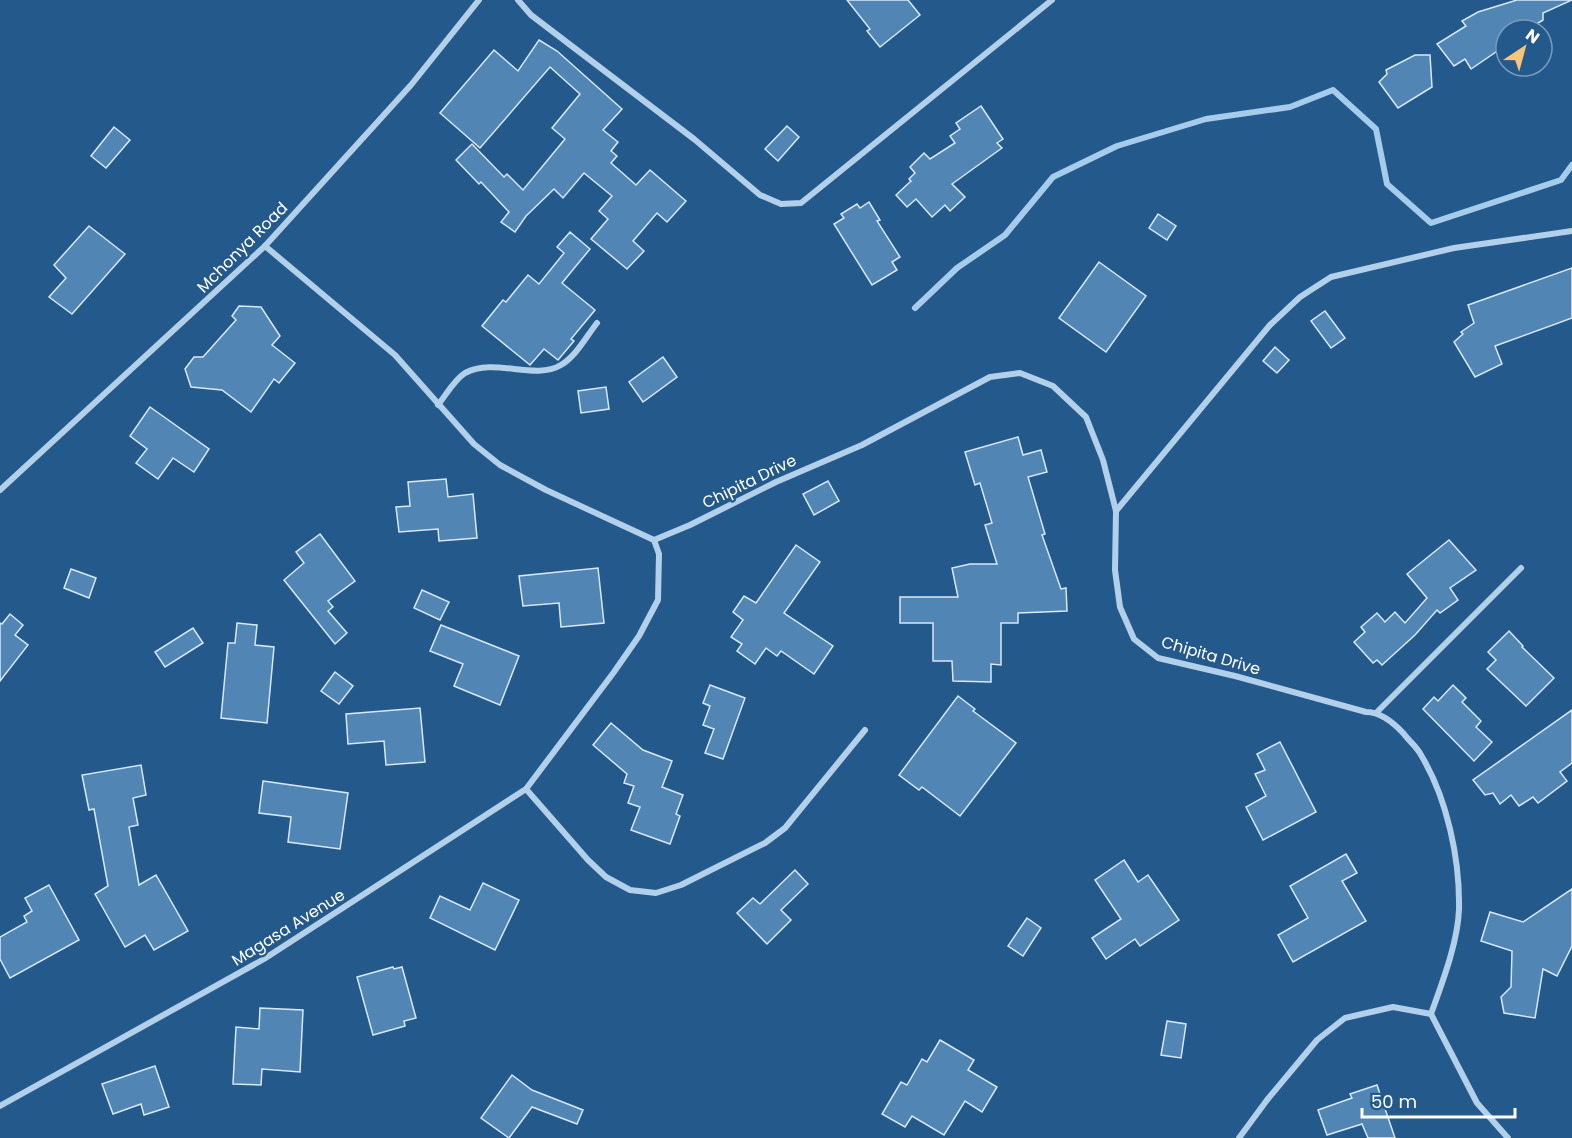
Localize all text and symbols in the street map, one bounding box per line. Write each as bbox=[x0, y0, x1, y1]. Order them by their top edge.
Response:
north arrow bbox=[1494, 18, 1554, 78]
text: N bbox=[1521, 23, 1544, 49]
street label: Mchonya Road bbox=[192, 197, 293, 298]
street label: Chipita Drive bbox=[698, 449, 800, 514]
street label: Chipita Drive bbox=[1159, 630, 1263, 681]
street label: Magasa Avenue bbox=[227, 883, 349, 972]
scale bar bbox=[1362, 1081, 1515, 1119]
text: 50 m bbox=[1371, 1089, 1417, 1114]

